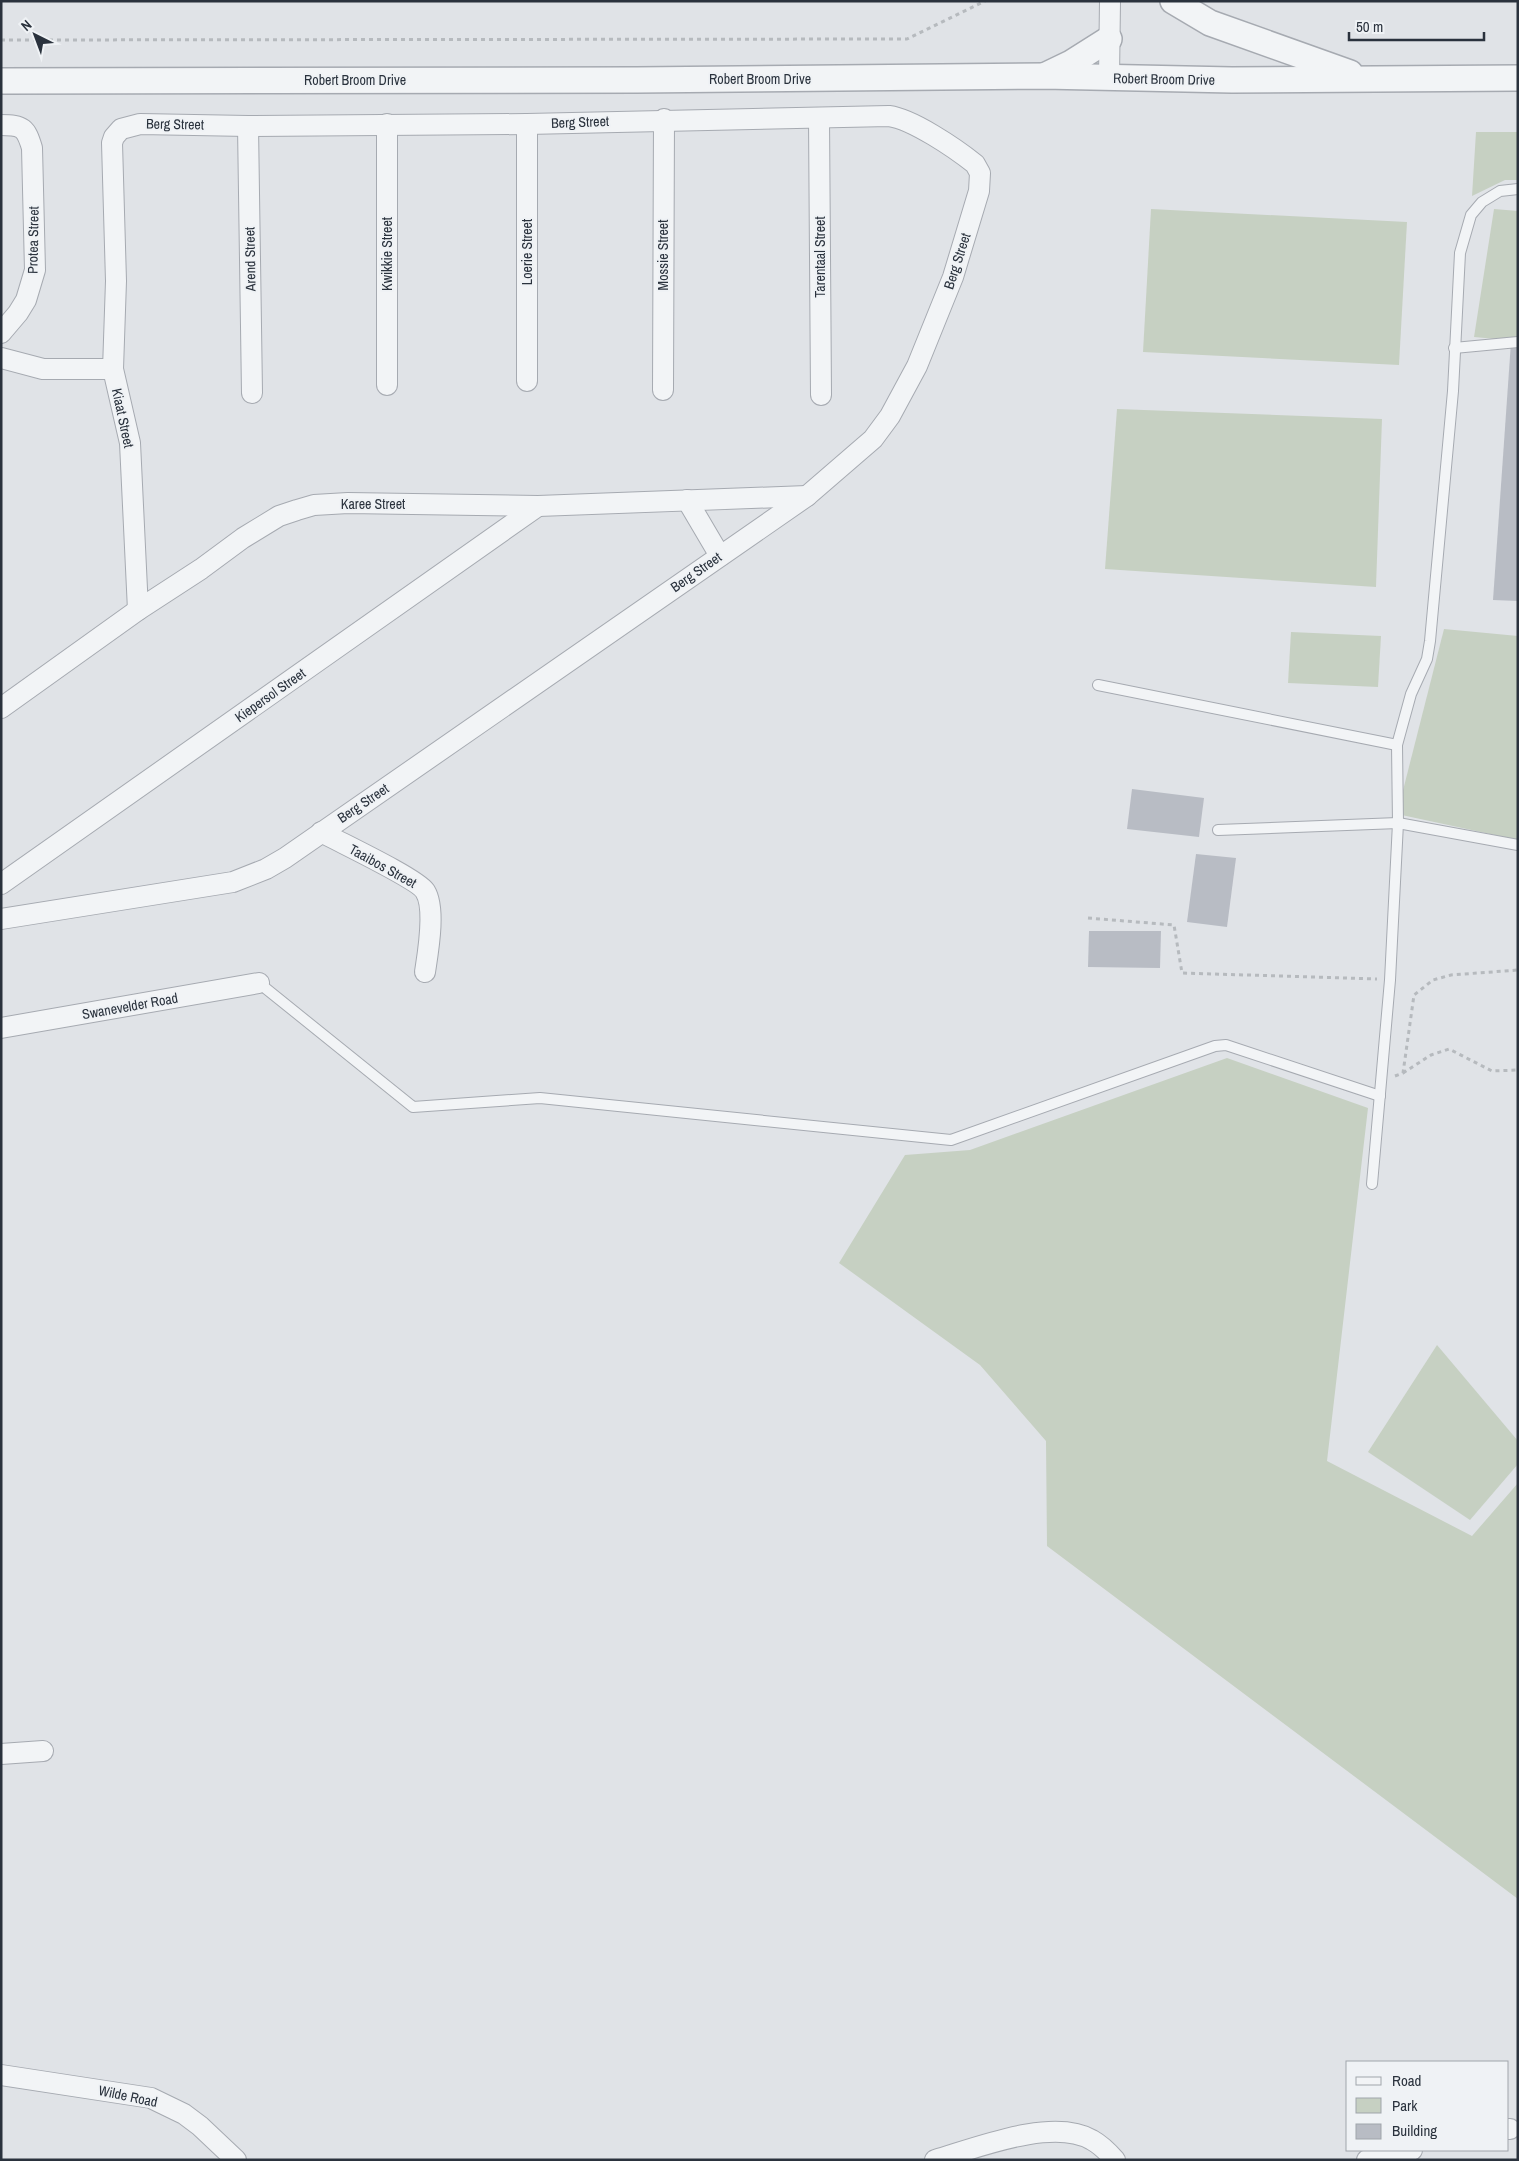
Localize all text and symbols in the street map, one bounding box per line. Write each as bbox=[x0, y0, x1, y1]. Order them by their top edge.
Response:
north arrow bbox=[10, 10, 60, 60]
scale bar bbox=[1349, 10, 1484, 42]
text: N bbox=[17, 16, 35, 35]
text: 50 m bbox=[1356, 16, 1383, 37]
street label: Robert Broom Drive bbox=[1113, 69, 1215, 89]
street label: Robert Broom Drive bbox=[709, 70, 811, 88]
street label: Robert Broom Drive bbox=[304, 71, 406, 89]
street label: Berg Street bbox=[551, 112, 609, 132]
street label: Berg Street bbox=[146, 114, 204, 134]
street label: Protea Street bbox=[23, 206, 43, 274]
street label: Tarentaal Street bbox=[811, 216, 829, 298]
street label: Kwikkie Street bbox=[378, 217, 396, 291]
street label: Loerie Street bbox=[518, 219, 536, 285]
street label: Mossie Street bbox=[654, 220, 672, 290]
street label: Arend Street bbox=[240, 227, 260, 292]
street label: Berg Street bbox=[939, 231, 975, 291]
street label: Kiaat Street bbox=[108, 386, 138, 450]
street label: Karee Street bbox=[341, 495, 405, 513]
street label: Berg Street bbox=[667, 548, 725, 596]
street label: Kiepersol Street bbox=[231, 664, 309, 726]
street label: Berg Street bbox=[334, 779, 392, 827]
street label: Taaibos Street bbox=[346, 840, 420, 892]
street label: Swanevelder Road bbox=[81, 989, 179, 1023]
legend bbox=[1346, 2061, 1509, 2151]
text: Road bbox=[1392, 2070, 1421, 2091]
street label: Wilde Road bbox=[97, 2081, 159, 2111]
text: Park bbox=[1392, 2095, 1418, 2116]
text: Building bbox=[1392, 2120, 1437, 2141]

